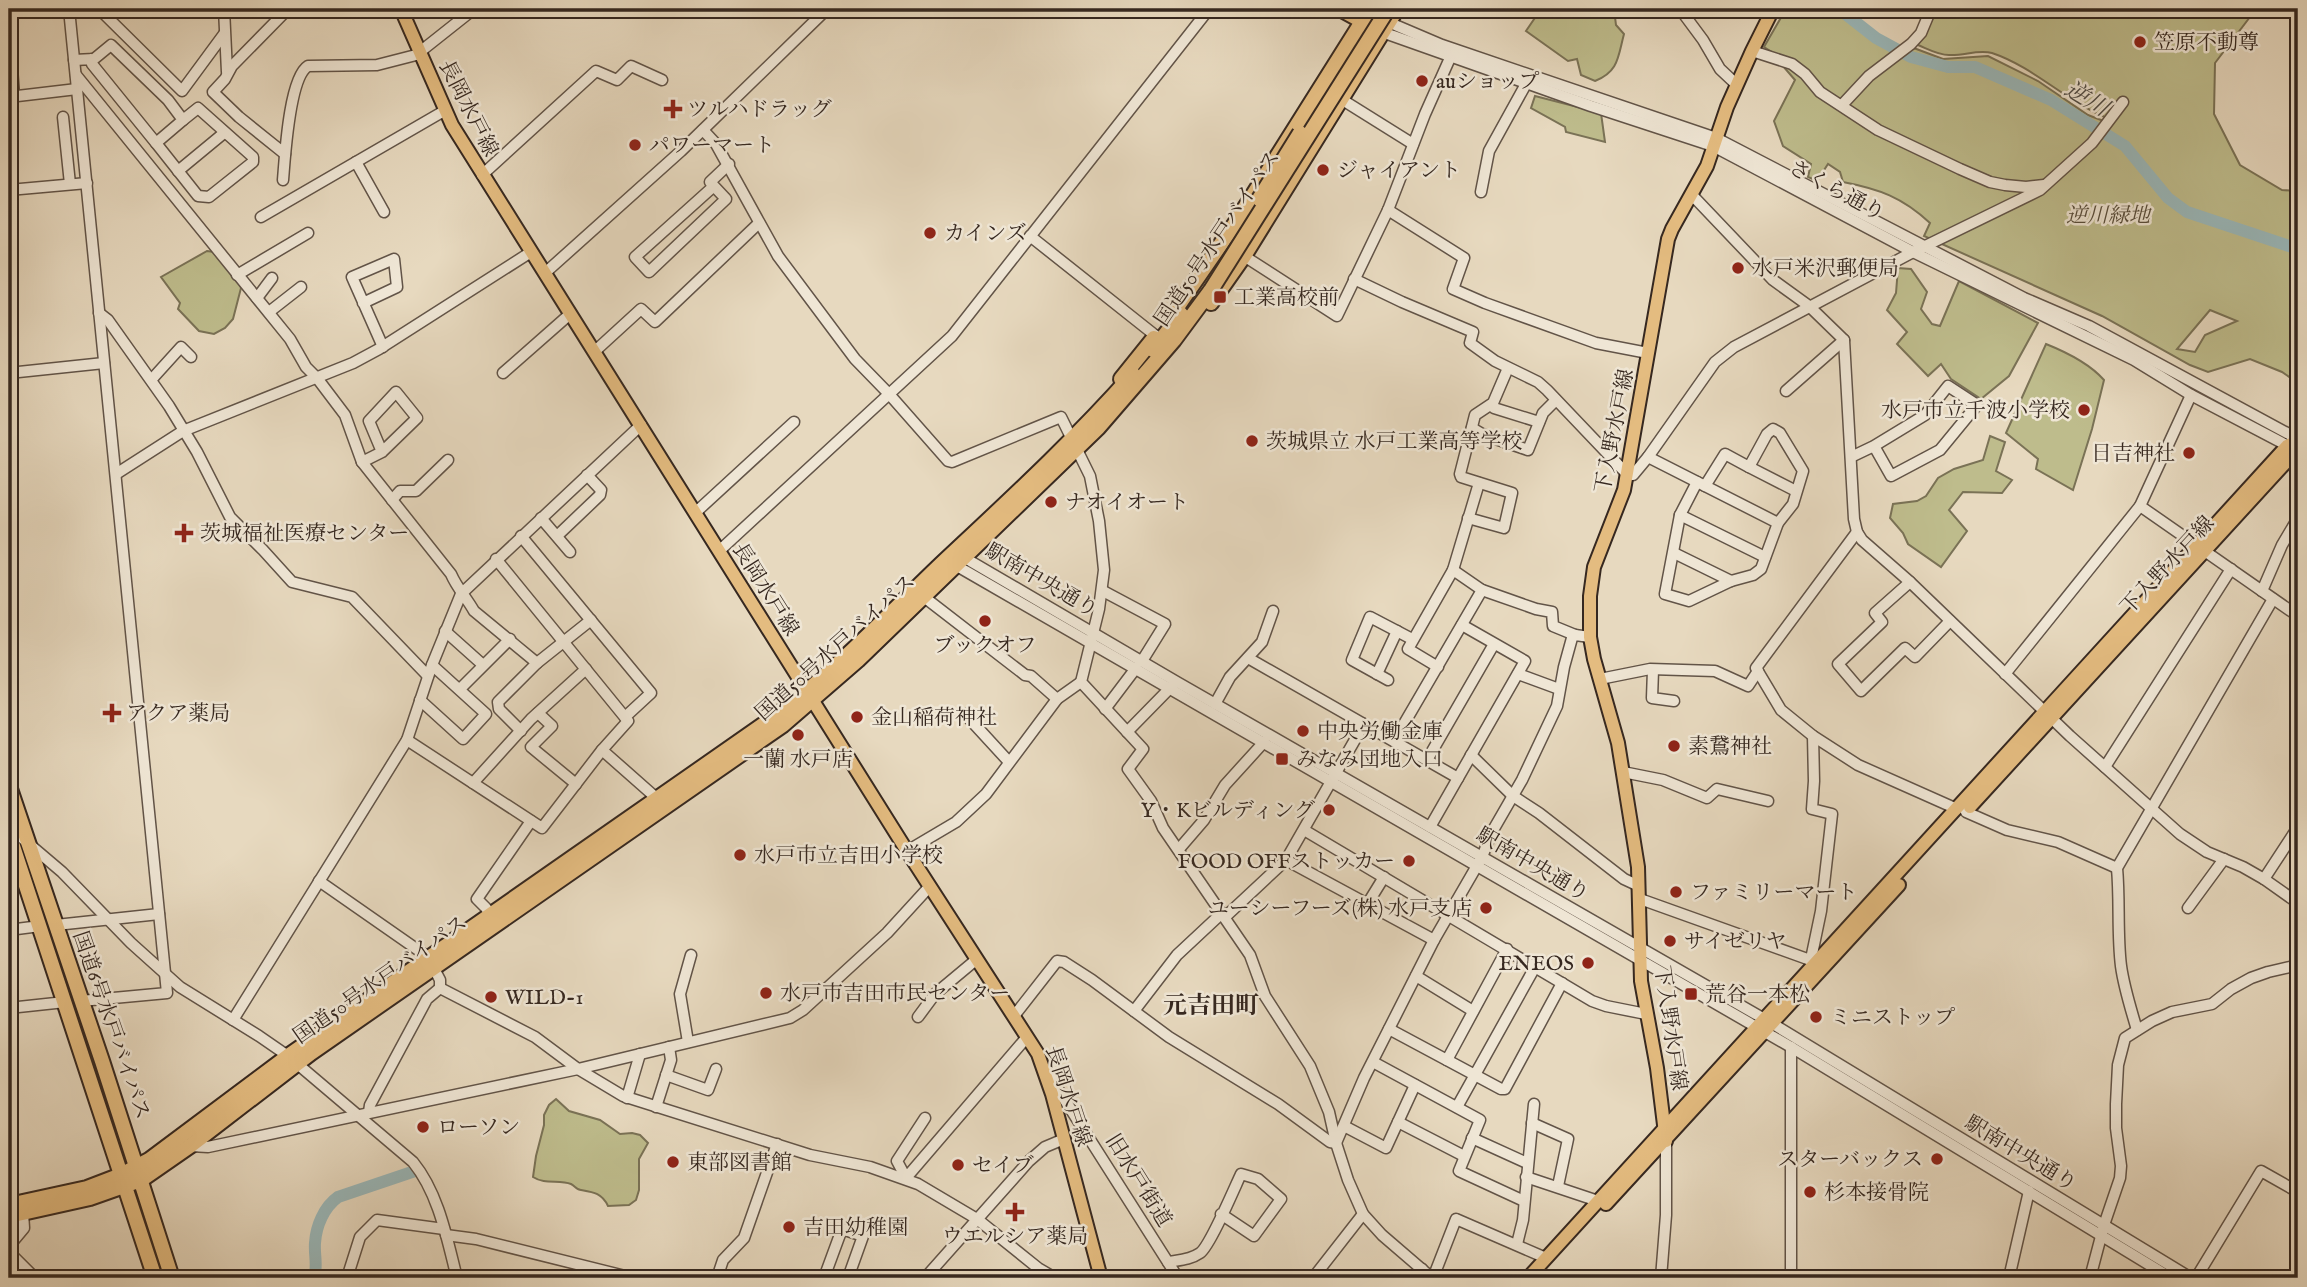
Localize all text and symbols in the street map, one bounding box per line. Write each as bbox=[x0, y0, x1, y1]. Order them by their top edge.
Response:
place label: 笠原不動尊 bbox=[2154, 30, 2259, 57]
marker: 笠原不動尊 bbox=[2132, 34, 2148, 50]
street label: 長岡水戸線 bbox=[432, 56, 504, 162]
place label: auショップ bbox=[1436, 69, 1540, 96]
marker: auショップ bbox=[1414, 73, 1430, 89]
water label: 逆川 bbox=[2059, 75, 2116, 125]
place label: ツルハドラッグ bbox=[687, 97, 832, 124]
marker: ツルハドラッグ bbox=[665, 101, 681, 117]
place label: パワーマート bbox=[649, 133, 775, 160]
marker: パワーマート bbox=[627, 137, 643, 153]
street label: 国道50号水戸バイパス bbox=[1149, 146, 1287, 332]
street label: さくら通り bbox=[1784, 155, 1889, 228]
place label: ジャイアント bbox=[1337, 158, 1461, 185]
marker: ジャイアント bbox=[1315, 162, 1331, 178]
park label: 逆川緑地 bbox=[2066, 203, 2152, 230]
place label: カインズ bbox=[944, 221, 1027, 248]
marker: カインズ bbox=[922, 225, 938, 241]
place label: 水戸米沢郵便局 bbox=[1752, 256, 1899, 283]
marker: 水戸米沢郵便局 bbox=[1730, 260, 1746, 276]
place label: 工業高校前 bbox=[1234, 285, 1339, 312]
marker: 工業高校前 bbox=[1212, 289, 1228, 305]
street label: 下入野水戸線 bbox=[1590, 367, 1641, 496]
place label: 水戸市立千波小学校 bbox=[1881, 398, 2070, 425]
marker: 水戸市立千波小学校 bbox=[2076, 402, 2092, 418]
place label: 茨城県立 水戸工業高等学校 bbox=[1266, 429, 1523, 456]
marker: 茨城県立 水戸工業高等学校 bbox=[1244, 433, 1260, 449]
place label: 日吉神社 bbox=[2091, 441, 2175, 468]
marker: 日吉神社 bbox=[2181, 445, 2197, 461]
place label: ナオイオート bbox=[1065, 490, 1189, 517]
marker: ナオイオート bbox=[1043, 494, 1059, 510]
street label: 下入野水戸線 bbox=[2115, 511, 2221, 621]
place label: 茨城福祉医療センター bbox=[200, 521, 409, 548]
marker: 茨城福祉医療センター bbox=[174, 523, 194, 543]
street label: 長岡水戸線 bbox=[725, 538, 804, 641]
street label: 駅南中央通り bbox=[980, 538, 1103, 624]
street label: 国道50号水戸バイパス bbox=[750, 569, 922, 727]
marker: ブックオフ bbox=[977, 613, 993, 629]
place label: ブックオフ bbox=[934, 633, 1036, 660]
place label: アクア薬局 bbox=[126, 701, 230, 728]
marker: アクア薬局 bbox=[104, 705, 120, 721]
place label: 金山稲荷神社 bbox=[871, 705, 997, 732]
marker: 金山稲荷神社 bbox=[849, 709, 865, 725]
place label: 中央労働金庫 bbox=[1317, 719, 1443, 746]
marker: 中央労働金庫 bbox=[1295, 723, 1311, 739]
marker: 一蘭 水戸店 bbox=[790, 727, 806, 743]
place label: 素鵞神社 bbox=[1688, 734, 1772, 761]
marker: 素鵞神社 bbox=[1666, 738, 1682, 754]
place label: 一蘭 水戸店 bbox=[743, 747, 853, 774]
place label: みなみ団地入口 bbox=[1296, 747, 1443, 774]
marker: みなみ団地入口 bbox=[1274, 751, 1290, 767]
place label: Y・Kビルディング bbox=[1141, 798, 1315, 825]
marker: Y・Kビルディング bbox=[1321, 802, 1337, 818]
street label: 駅南中央通り bbox=[1471, 822, 1594, 908]
place label: 水戸市立吉田小学校 bbox=[754, 843, 943, 870]
marker: 水戸市立吉田小学校 bbox=[732, 847, 748, 863]
place label: FOOD OFFストッカー bbox=[1177, 849, 1395, 876]
marker: FOOD OFFストッカー bbox=[1401, 853, 1417, 869]
place label: ファミリーマート bbox=[1690, 880, 1858, 907]
marker: ファミリーマート bbox=[1668, 884, 1684, 900]
place label: ユーシーフーズ(株) 水戸支店 bbox=[1208, 896, 1472, 923]
marker: ユーシーフーズ(株) 水戸支店 bbox=[1478, 900, 1494, 916]
street label: 国道50号水戸バイパス bbox=[289, 910, 473, 1050]
street label: 国道6号水戸バイパス bbox=[66, 928, 155, 1123]
place label: サイゼリヤ bbox=[1684, 929, 1786, 956]
marker: サイゼリヤ bbox=[1662, 933, 1678, 949]
place label: ENEOS bbox=[1499, 951, 1574, 978]
marker: ENEOS bbox=[1580, 955, 1596, 971]
street label: 下入野水戸線 bbox=[1647, 964, 1692, 1092]
place label: 水戸市吉田市民センター bbox=[780, 981, 1010, 1008]
place label: 荒谷一本松 bbox=[1705, 982, 1810, 1009]
place label: WILD-1 bbox=[505, 985, 583, 1012]
marker: 水戸市吉田市民センター bbox=[758, 985, 774, 1001]
marker: 荒谷一本松 bbox=[1683, 986, 1699, 1002]
marker: WILD-1 bbox=[483, 989, 499, 1005]
district label: 元吉田町 bbox=[1163, 991, 1259, 1022]
place label: ミニストップ bbox=[1830, 1005, 1955, 1032]
marker: ミニストップ bbox=[1808, 1009, 1824, 1025]
street label: 長岡水戸線 bbox=[1039, 1042, 1097, 1151]
street label: 駅南中央通り bbox=[1959, 1110, 2081, 1198]
place label: ローソン bbox=[437, 1115, 520, 1142]
marker: ローソン bbox=[415, 1119, 431, 1135]
street label: 旧水戸街道 bbox=[1098, 1129, 1177, 1232]
place label: スターバックス bbox=[1777, 1147, 1923, 1174]
place label: 東部図書館 bbox=[687, 1150, 792, 1177]
marker: スターバックス bbox=[1929, 1151, 1945, 1167]
place label: セイブ bbox=[972, 1153, 1034, 1180]
marker: 東部図書館 bbox=[665, 1154, 681, 1170]
marker: セイブ bbox=[950, 1157, 966, 1173]
place label: 杉本接骨院 bbox=[1824, 1180, 1929, 1207]
marker: 杉本接骨院 bbox=[1802, 1184, 1818, 1200]
marker: ウエルシア薬局 bbox=[1007, 1204, 1023, 1220]
place label: 吉田幼稚園 bbox=[803, 1215, 908, 1242]
marker: 吉田幼稚園 bbox=[781, 1219, 797, 1235]
place label: ウエルシア薬局 bbox=[942, 1224, 1088, 1251]

